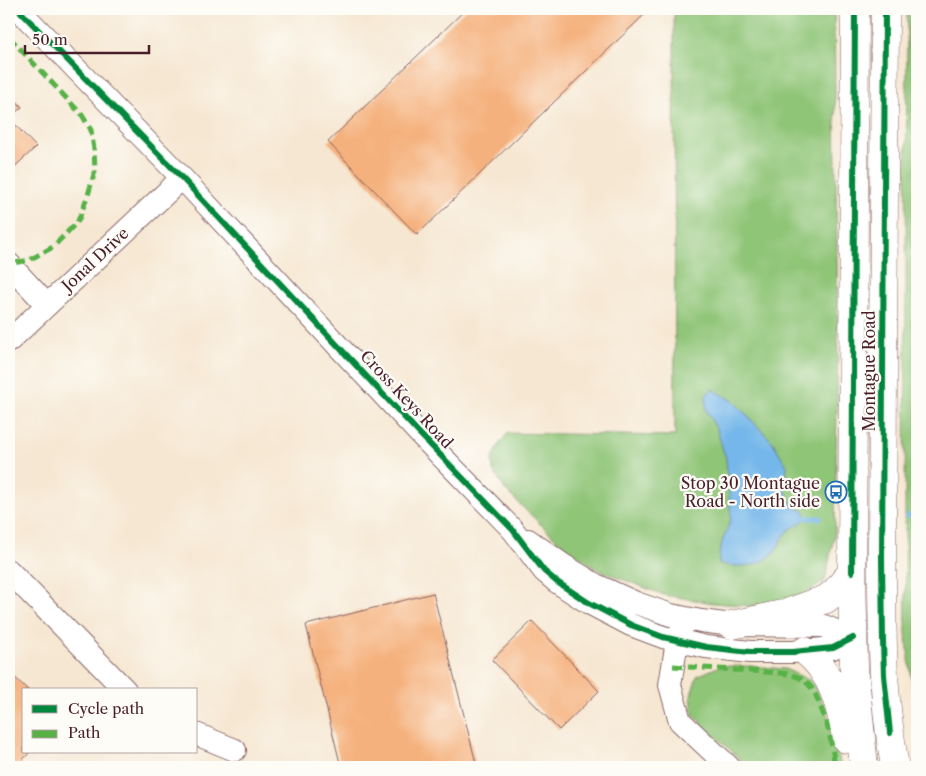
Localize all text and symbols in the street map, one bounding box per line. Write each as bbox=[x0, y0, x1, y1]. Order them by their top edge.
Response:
scale bar bbox=[25, 22, 149, 54]
text: 50 m bbox=[32, 30, 68, 49]
street label: Jonal Drive bbox=[55, 223, 133, 297]
street label: Montague Road bbox=[859, 310, 879, 431]
street label: Cross Keys Road bbox=[356, 346, 458, 452]
place label: Stop 30 Montague Road - North side bbox=[681, 473, 820, 511]
bus stop icon: Stop 30 Montague Road - North side bbox=[824, 480, 848, 504]
legend bbox=[22, 688, 198, 754]
text: Cycle path bbox=[68, 699, 145, 718]
text: Path bbox=[68, 723, 101, 742]

